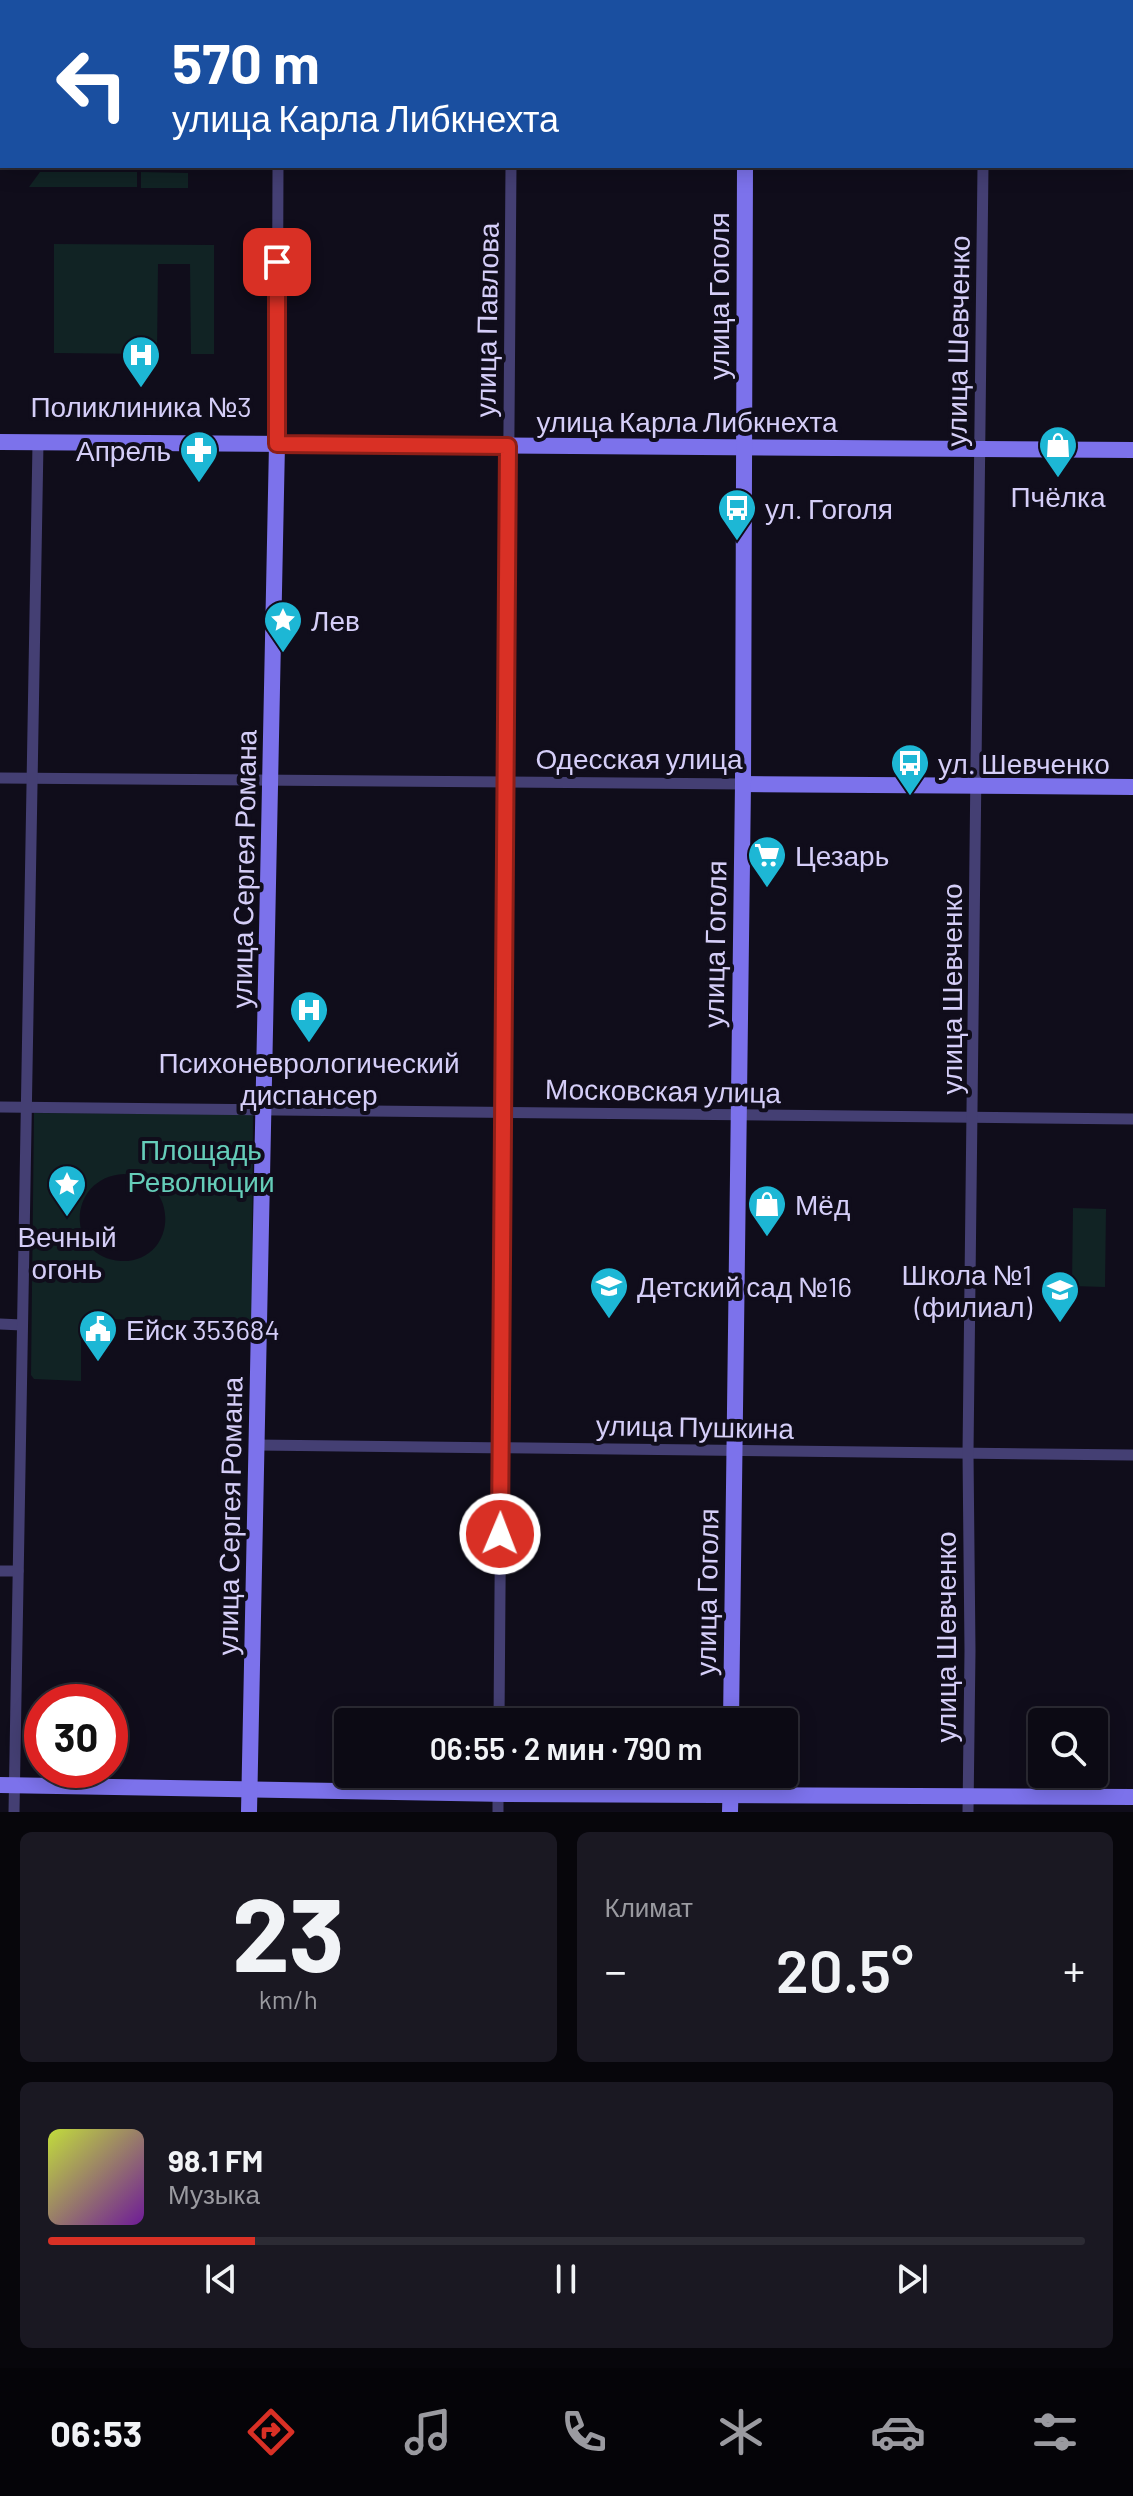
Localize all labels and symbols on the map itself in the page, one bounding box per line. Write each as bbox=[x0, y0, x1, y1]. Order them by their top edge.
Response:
street label: улица Гоголя bbox=[701, 212, 735, 380]
street label: улица Павлова bbox=[467, 222, 505, 418]
pin bbox=[243, 228, 311, 296]
street label: улица Шевченко bbox=[938, 235, 976, 447]
hospital icon: Поликлиника №3 bbox=[120, 334, 162, 389]
place label: Поликлиника №3 bbox=[30, 389, 252, 423]
street label: улица Карла Либкнехта bbox=[536, 404, 838, 438]
shop icon: Пчёлка bbox=[1037, 424, 1079, 479]
pharmacy icon: Апрель bbox=[178, 429, 220, 484]
place label: Апрель bbox=[76, 433, 171, 467]
place label: Пчёлка bbox=[1010, 479, 1106, 513]
bus stop icon: ул. Гоголя bbox=[716, 487, 758, 542]
place label: ул. Гоголя bbox=[765, 491, 893, 525]
place icon: Лев bbox=[262, 599, 304, 654]
place label: Лев bbox=[311, 603, 360, 637]
street label: улица Сергея Романа bbox=[224, 729, 262, 1009]
street label: Одесская улица bbox=[535, 741, 743, 775]
bus stop icon: ул. Шевченко bbox=[889, 742, 931, 797]
place label: ул. Шевченко bbox=[938, 746, 1110, 780]
supermarket icon: Цезарь bbox=[746, 834, 788, 889]
place label: Цезарь bbox=[795, 838, 889, 872]
street label: улица Гоголя bbox=[696, 860, 732, 1028]
street label: улица Шевченко bbox=[934, 883, 968, 1095]
hospital icon: Психоневрологический диспансер bbox=[288, 989, 330, 1044]
place label: Психоневрологический диспансер bbox=[158, 1045, 460, 1111]
street label: Московская улица bbox=[545, 1071, 782, 1109]
park label: Площадь Революции bbox=[127, 1132, 275, 1198]
place icon: Вечный огонь bbox=[46, 1163, 88, 1218]
shop icon: Мёд bbox=[746, 1183, 788, 1238]
place label: Мёд bbox=[795, 1187, 850, 1221]
place label: Вечный огонь bbox=[17, 1219, 117, 1285]
place label: Школа №1 (филиал) bbox=[901, 1257, 1033, 1323]
school or university icon: Детский сад №16 bbox=[588, 1265, 630, 1320]
place label: Детский сад №16 bbox=[637, 1269, 852, 1303]
school or university icon: Школа №1 (филиал) bbox=[1039, 1269, 1081, 1324]
public building icon: Ейск 353684 bbox=[77, 1308, 119, 1363]
place label: Ейск 353684 bbox=[126, 1312, 280, 1346]
street label: улица Сергея Романа bbox=[210, 1376, 248, 1656]
street label: улица Пушкина bbox=[596, 1407, 795, 1445]
position arrow bbox=[458, 1492, 542, 1576]
street label: улица Гоголя bbox=[688, 1508, 724, 1676]
street label: улица Шевченко bbox=[928, 1531, 962, 1743]
speed limit sign: 30 bbox=[24, 1684, 128, 1788]

